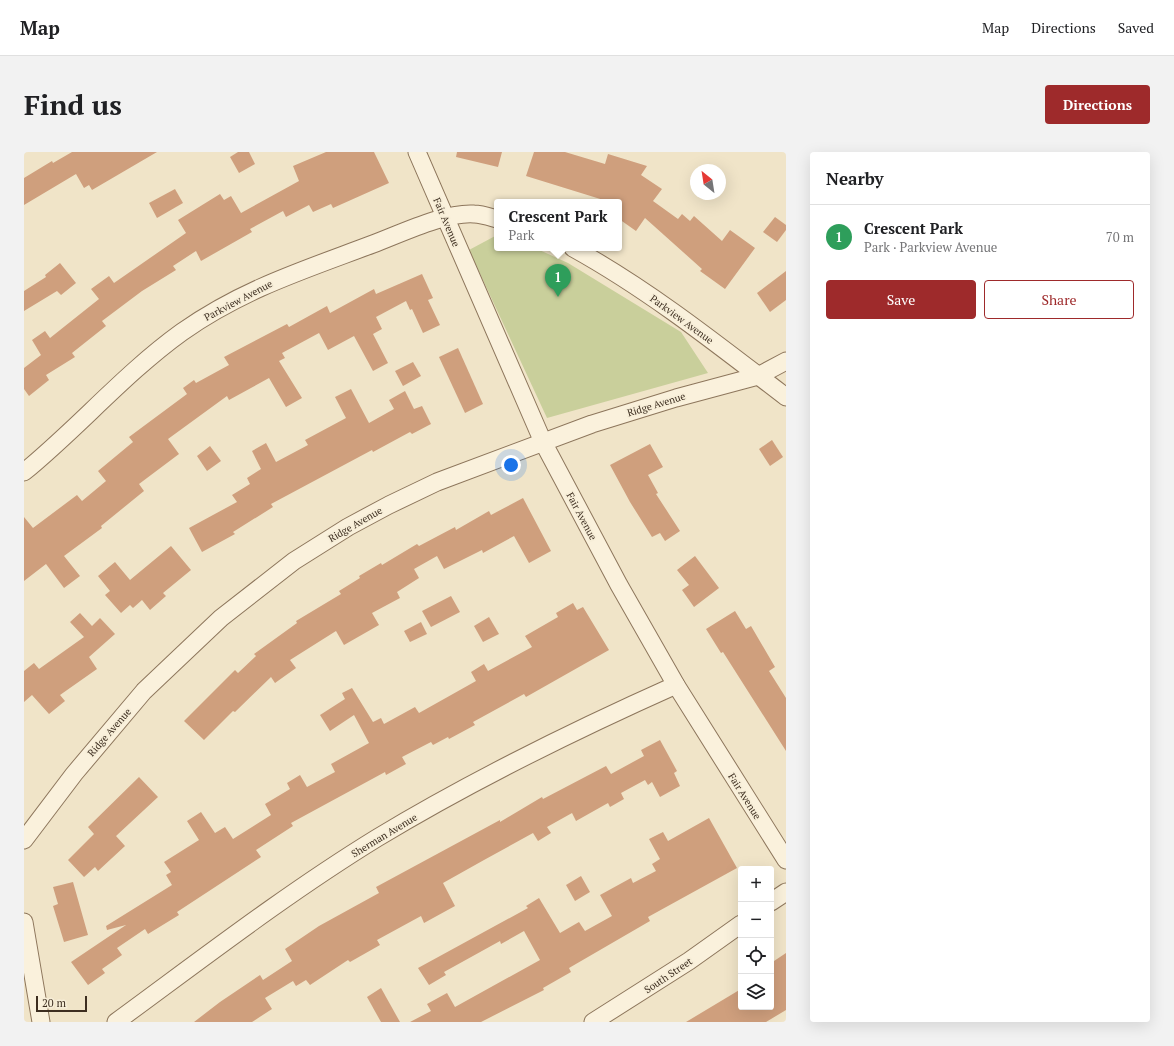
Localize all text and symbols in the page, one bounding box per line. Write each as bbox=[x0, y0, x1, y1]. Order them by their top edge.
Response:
text: Map bbox=[20, 15, 60, 40]
text: Map bbox=[982, 18, 1009, 37]
text: Directions bbox=[1031, 18, 1096, 37]
text: Saved bbox=[1118, 18, 1154, 37]
button: Directions bbox=[1045, 85, 1150, 124]
text: Find us bbox=[24, 86, 122, 123]
north arrow bbox=[690, 164, 726, 200]
text: Nearby bbox=[826, 167, 884, 190]
street label: Fair Avenue bbox=[430, 196, 463, 249]
popup bbox=[494, 199, 622, 251]
text: Crescent Park bbox=[509, 206, 607, 226]
text: Crescent Park bbox=[864, 218, 963, 238]
text: Park bbox=[509, 226, 535, 244]
text: 1 bbox=[835, 228, 843, 246]
text: 70 m bbox=[1106, 228, 1134, 246]
text: Park · Parkview Avenue bbox=[864, 238, 997, 256]
pin: 1 bbox=[545, 264, 571, 297]
street label: Parkview Avenue bbox=[202, 277, 275, 324]
button: Save bbox=[826, 280, 976, 319]
button: Share bbox=[984, 280, 1134, 319]
street label: Parkview Avenue bbox=[647, 292, 716, 347]
street label: Ridge Avenue bbox=[625, 389, 687, 419]
your location bbox=[501, 455, 521, 475]
street label: Fair Avenue bbox=[564, 490, 600, 542]
street label: Ridge Avenue bbox=[326, 504, 385, 545]
street label: Ridge Avenue bbox=[85, 705, 134, 759]
street label: Fair Avenue bbox=[725, 771, 764, 822]
street label: Sherman Avenue bbox=[349, 811, 420, 860]
map controls bbox=[738, 866, 774, 1010]
button: + bbox=[738, 866, 774, 902]
button: − bbox=[738, 902, 774, 938]
button: locate bbox=[738, 938, 774, 974]
street label: South Street bbox=[642, 954, 695, 996]
button: layers bbox=[738, 974, 774, 1010]
scale bar bbox=[36, 994, 87, 1013]
text: 20 m bbox=[42, 996, 66, 1010]

